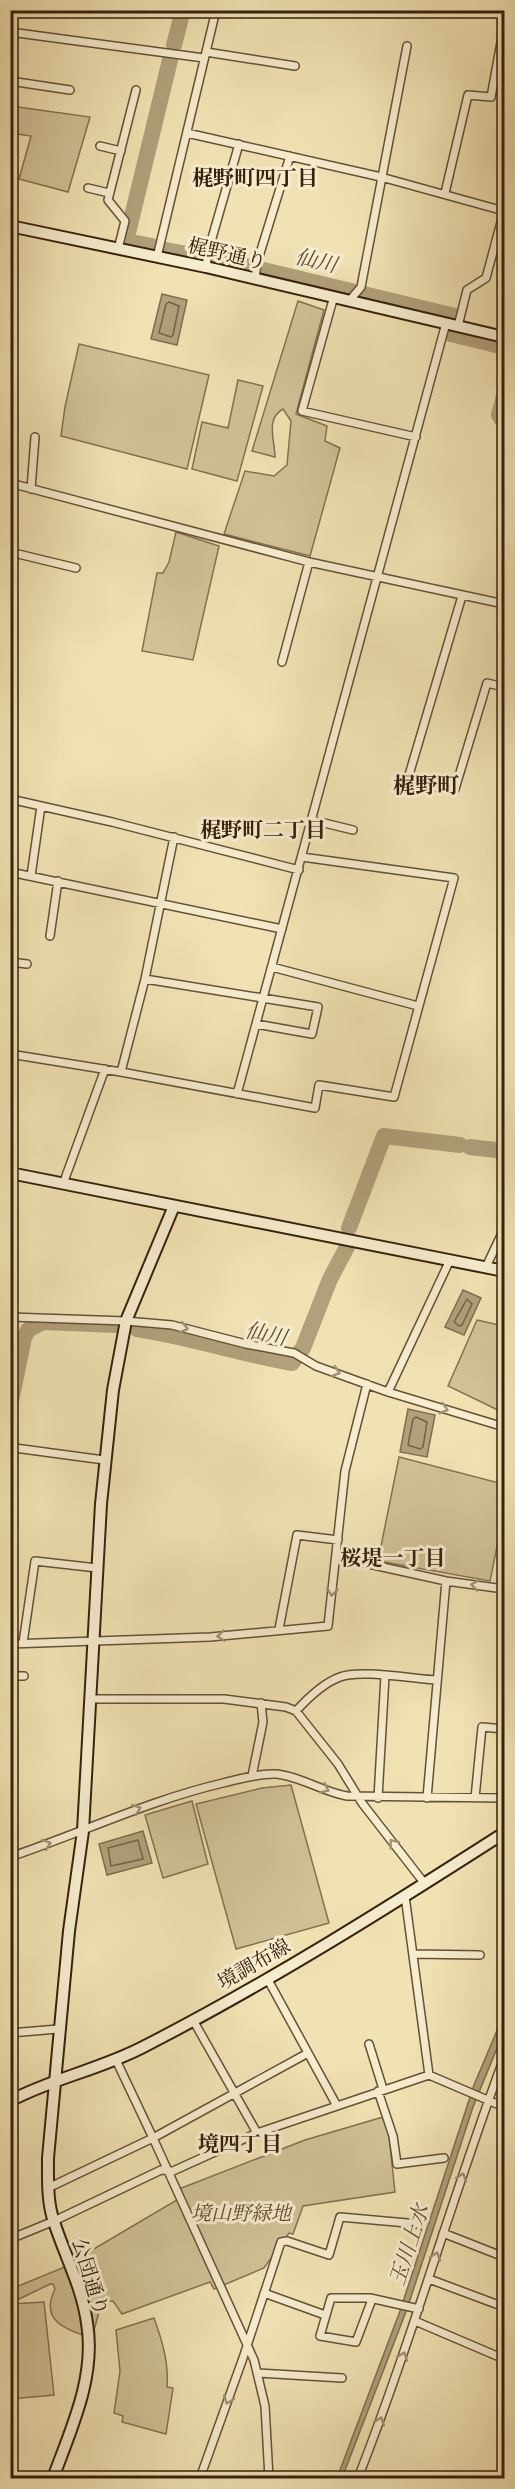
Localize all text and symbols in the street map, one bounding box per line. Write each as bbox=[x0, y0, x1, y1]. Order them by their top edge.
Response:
district label: 梶野町四丁目 bbox=[192, 166, 318, 190]
street label: 梶野通り bbox=[185, 234, 269, 274]
water label: 仙川 bbox=[293, 245, 341, 278]
district label: 梶野町 bbox=[393, 773, 459, 799]
district label: 梶野町二丁目 bbox=[200, 818, 326, 842]
water label: 仙川 bbox=[243, 1318, 291, 1351]
one-way arrow bbox=[179, 1321, 189, 1334]
one-way arrow bbox=[330, 1365, 341, 1377]
one-way arrow bbox=[438, 1402, 449, 1414]
district label: 桜堤一丁目 bbox=[341, 1546, 446, 1570]
one-way arrow bbox=[471, 1579, 480, 1591]
one-way arrow bbox=[327, 1587, 339, 1596]
one-way arrow bbox=[216, 1629, 225, 1642]
one-way arrow bbox=[318, 1781, 329, 1793]
one-way arrow bbox=[131, 1804, 142, 1817]
one-way arrow bbox=[41, 1839, 52, 1852]
one-way arrow bbox=[390, 1839, 401, 1850]
street label: 境調布線 bbox=[214, 1934, 294, 1994]
district label: 境四丁目 bbox=[198, 2132, 282, 2156]
one-way arrow bbox=[455, 2172, 467, 2183]
water label: 玉川上水 bbox=[385, 2199, 434, 2289]
park label: 境山野緑地 bbox=[191, 2202, 293, 2225]
street label: 公団通り bbox=[67, 2235, 113, 2319]
one-way arrow bbox=[429, 2251, 441, 2262]
one-way arrow bbox=[396, 2351, 409, 2362]
one-way arrow bbox=[223, 2394, 235, 2405]
one-way arrow bbox=[372, 2416, 385, 2427]

